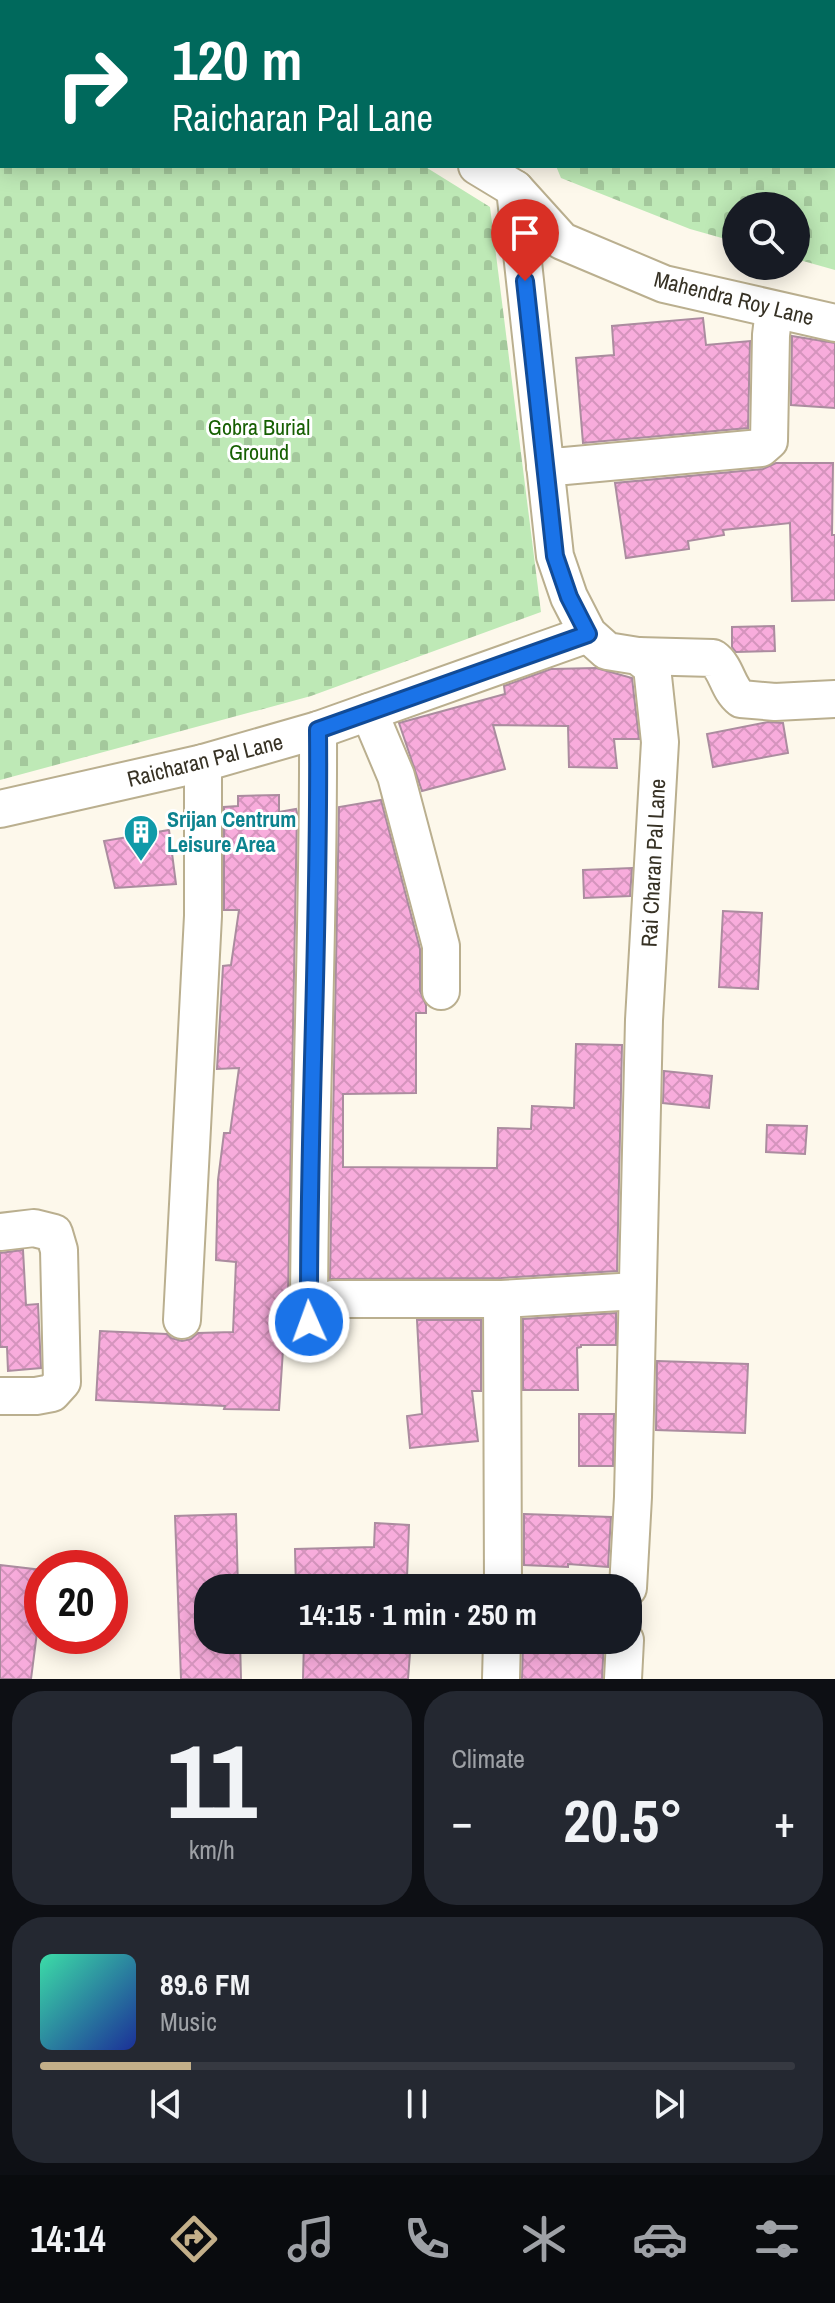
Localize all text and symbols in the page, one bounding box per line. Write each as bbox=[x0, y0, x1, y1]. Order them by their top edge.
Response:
text: 120 m bbox=[172, 22, 302, 97]
icon: right bbox=[40, 32, 144, 136]
text: Raicharan Pal Lane bbox=[172, 94, 433, 142]
map controls bbox=[722, 192, 810, 280]
button: search bbox=[722, 192, 810, 280]
pin bbox=[491, 199, 559, 281]
icon: arrive bbox=[503, 211, 547, 255]
street label: Mahendra Roy Lane bbox=[651, 264, 817, 332]
park label: Gobra Burial Ground bbox=[208, 412, 310, 467]
street label: Raicharan Pal Lane bbox=[124, 726, 286, 794]
street label: Rai Charan Pal Lane bbox=[634, 778, 672, 948]
place label: Srijan Centrum Leisure Area bbox=[167, 804, 296, 859]
building icon: Srijan Centrum Leisure Area bbox=[122, 813, 160, 863]
position arrow bbox=[267, 1280, 351, 1364]
speed limit sign: 20 bbox=[24, 1550, 128, 1654]
text: 14:15 · 1 min · 250 m bbox=[299, 1594, 537, 1634]
text: 11 bbox=[167, 1710, 257, 1850]
text: Climate bbox=[452, 1741, 525, 1776]
text: 20.5° bbox=[563, 1780, 683, 1861]
text: − bbox=[452, 1791, 473, 1851]
text: + bbox=[774, 1791, 795, 1851]
text: km/h bbox=[189, 1832, 235, 1867]
text: 89.6 FM bbox=[160, 1964, 250, 2004]
text: Music bbox=[160, 2004, 217, 2039]
icon: previous bbox=[144, 2082, 188, 2126]
icon: pause bbox=[395, 2082, 439, 2126]
icon: next bbox=[647, 2082, 691, 2126]
icon: directions bbox=[166, 2211, 222, 2267]
icon: music bbox=[283, 2211, 339, 2267]
icon: phone bbox=[399, 2211, 455, 2267]
icon: climate bbox=[516, 2211, 572, 2267]
icon: car bbox=[632, 2211, 688, 2267]
icon: filters bbox=[749, 2211, 805, 2267]
text: 14:14 bbox=[30, 2215, 106, 2263]

